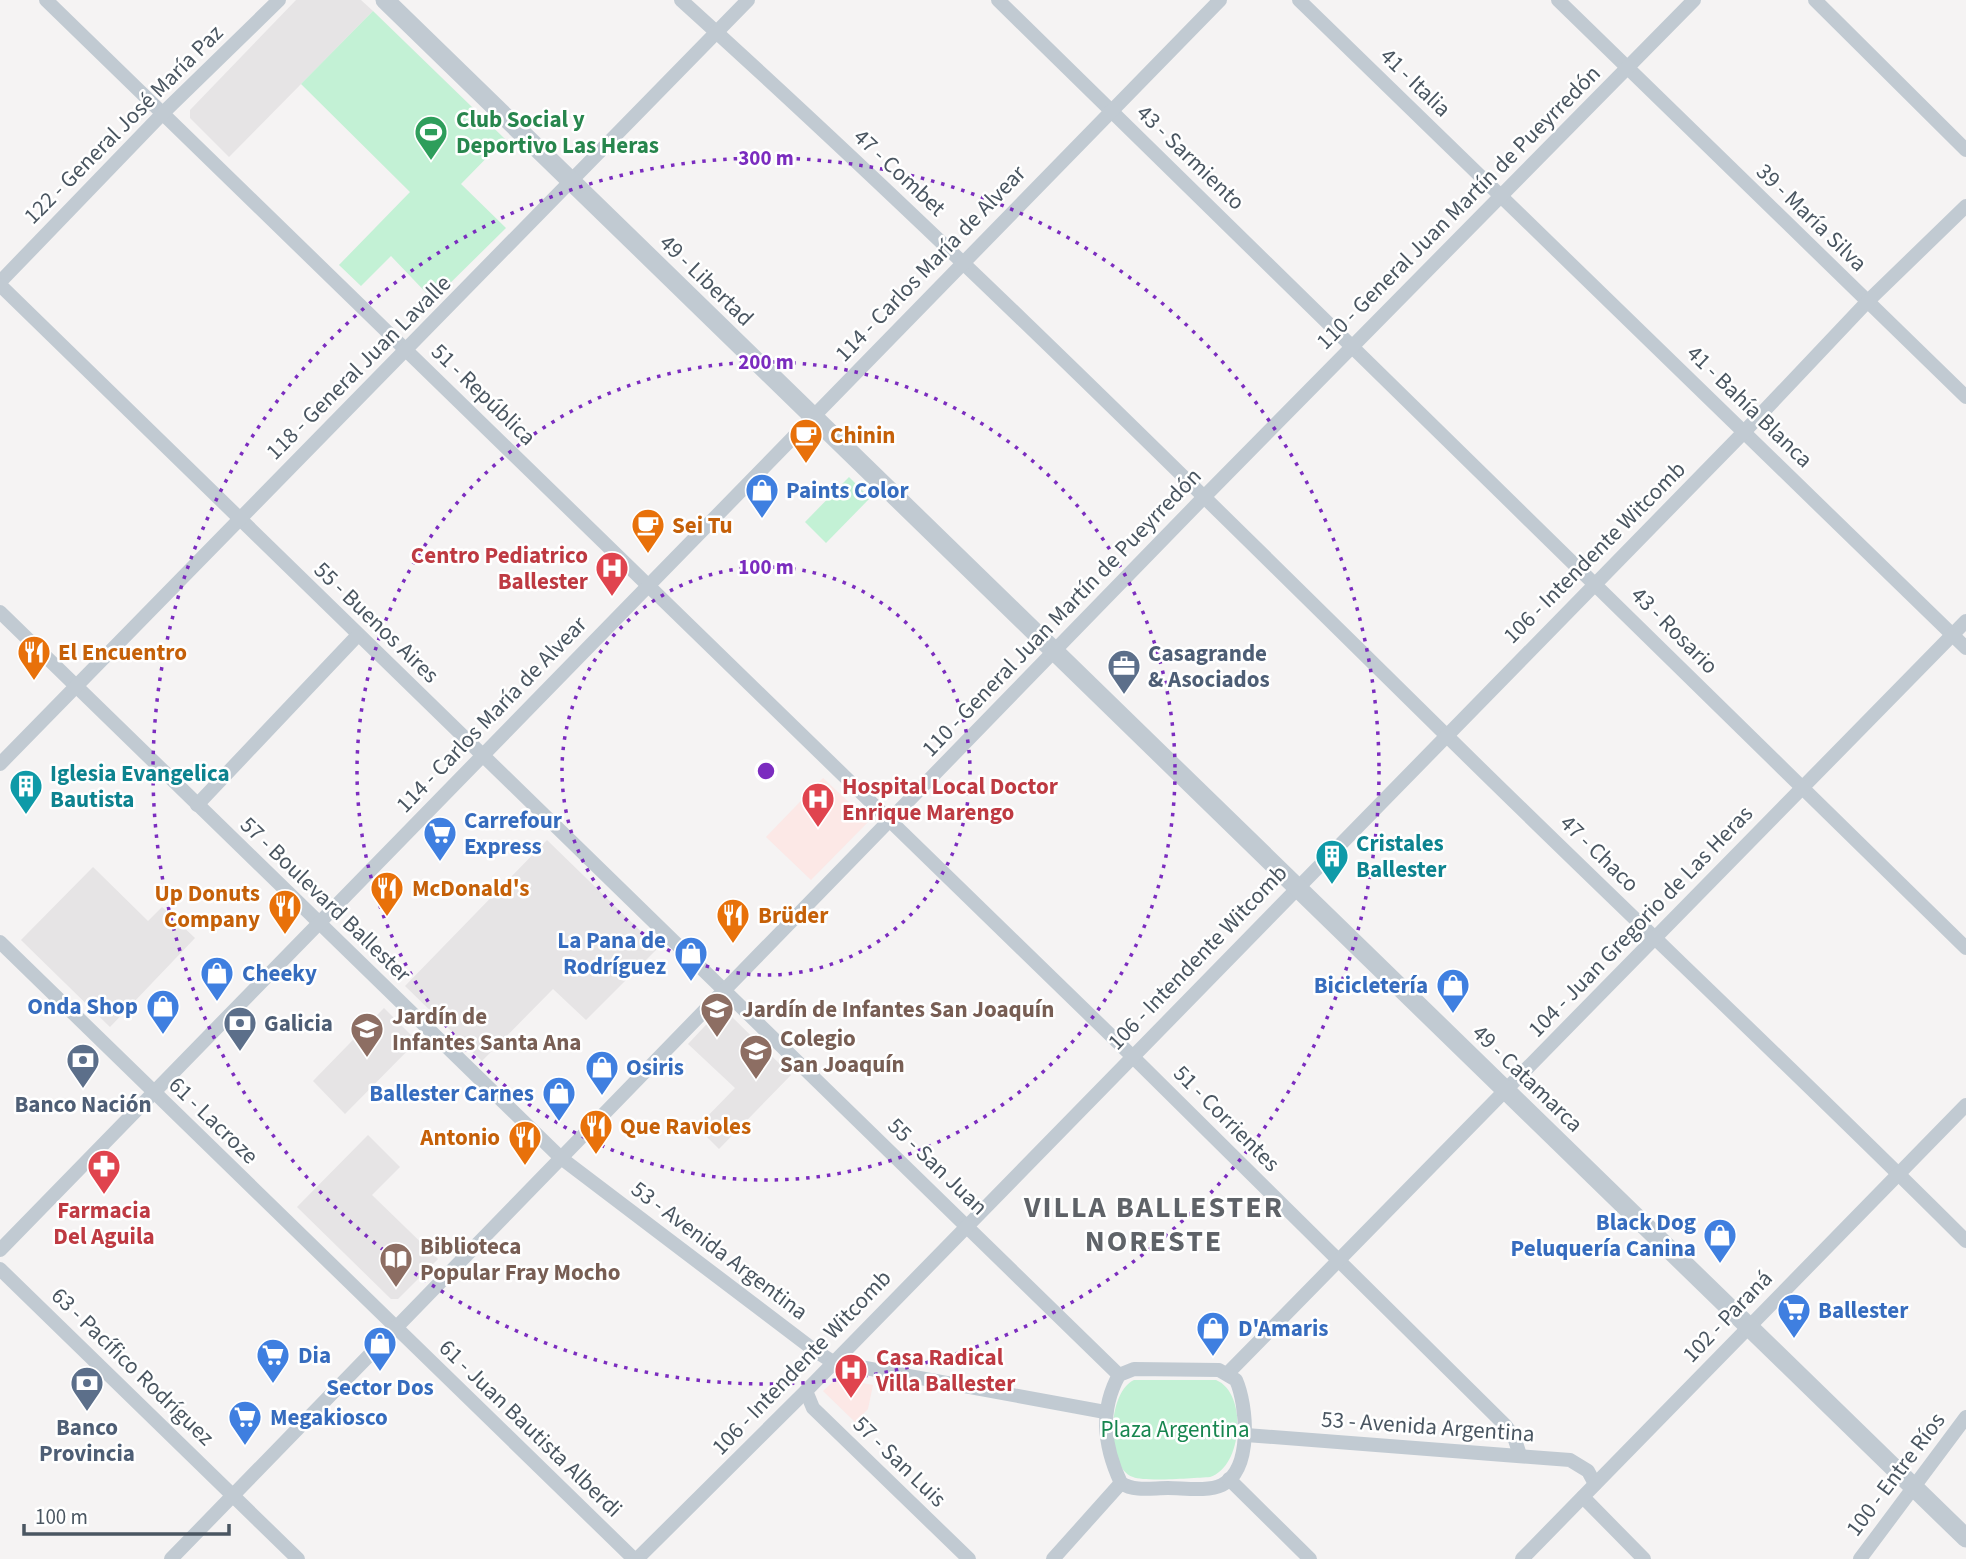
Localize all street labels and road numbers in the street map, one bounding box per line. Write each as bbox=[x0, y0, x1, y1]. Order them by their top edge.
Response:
street label: 122 - General José María Paz bbox=[16, 17, 231, 232]
street label: 41 - Italia bbox=[1373, 40, 1459, 125]
street label: 110 - General Juan Martín de Pueyrredón bbox=[1309, 58, 1608, 357]
street label: 43 - Sarmiento bbox=[1129, 97, 1252, 218]
street label: 47 - Combet bbox=[846, 121, 953, 224]
street label: 39 - María Silva bbox=[1749, 156, 1875, 279]
street label: 114 - Carlos María de Alvear bbox=[827, 157, 1034, 369]
street label: 49 - Libertad bbox=[652, 227, 761, 334]
street label: 118 - General Juan Lavalle bbox=[258, 267, 458, 467]
street label: 51 - República bbox=[424, 336, 544, 453]
street label: 41 - Bahía Blanca bbox=[1679, 337, 1820, 475]
street label: 106 - Intendente Witcomb bbox=[1496, 454, 1693, 651]
street label: 110 - General Juan Martín de Pueyrredón bbox=[914, 460, 1209, 764]
street label: 55 - Buenos Aires bbox=[307, 554, 447, 691]
street label: 43 - Rosario bbox=[1623, 579, 1726, 682]
street label: 114 - Carlos María de Alvear bbox=[388, 608, 595, 820]
street label: 104 - Juan Gregorio de Las Heras bbox=[1520, 798, 1760, 1045]
street label: 47 - Chaco bbox=[1553, 807, 1647, 900]
street label: 57 - Boulevard Ballester bbox=[233, 809, 419, 991]
street label: 106 - Intendente Witcomb bbox=[1100, 857, 1295, 1057]
street label: 49 - Catamarca bbox=[1465, 1017, 1590, 1140]
street label: 51 - Corrientes bbox=[1166, 1058, 1287, 1179]
street label: 61 - Lacroze bbox=[161, 1069, 266, 1172]
street label: 55 - San Juan bbox=[880, 1110, 995, 1223]
street label: 53 - Avenida Argentina bbox=[624, 1173, 815, 1328]
street label: 106 - Intendente Witcomb bbox=[704, 1262, 899, 1462]
street label: 102 - Paraná bbox=[1675, 1263, 1780, 1370]
street label: 63 - Pacífico Rodríguez bbox=[44, 1280, 222, 1453]
street label: 61 - Juan Bautista Alberdi bbox=[431, 1332, 630, 1525]
street label: 53 - Avenida Argentina bbox=[1320, 1403, 1536, 1450]
street label: 100 - Entre Ríos bbox=[1838, 1405, 1953, 1543]
street label: 57 - San Luis bbox=[845, 1408, 954, 1515]

